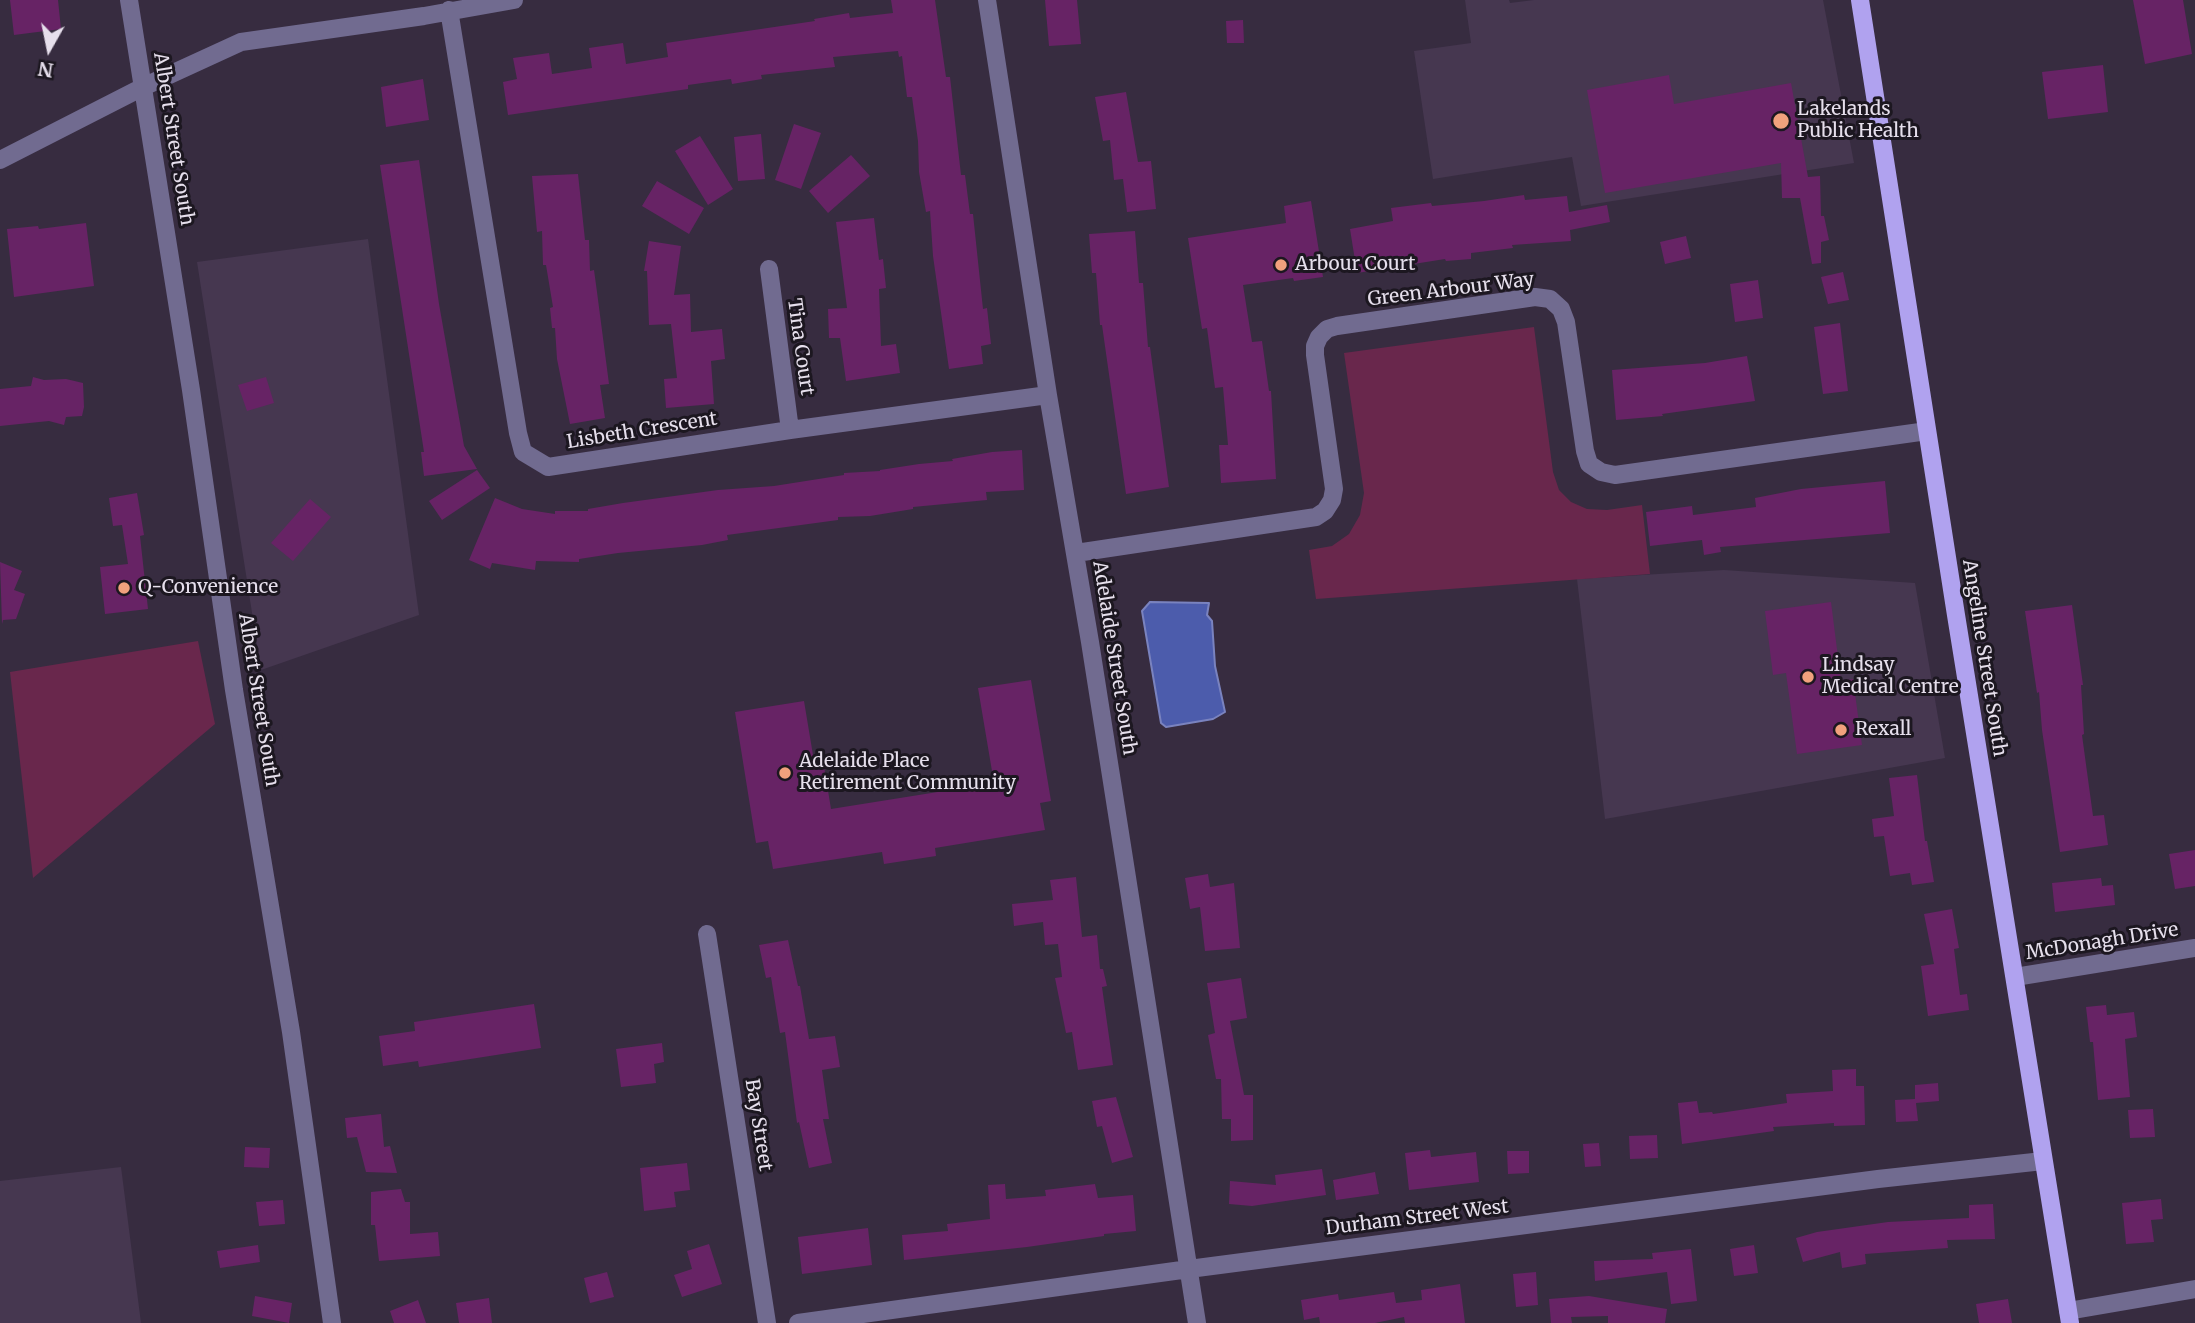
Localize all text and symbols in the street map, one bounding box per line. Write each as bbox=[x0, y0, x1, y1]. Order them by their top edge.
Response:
north arrow bbox=[14, 14, 84, 84]
street label: Albert Street South bbox=[148, 51, 198, 227]
text: N bbox=[36, 57, 55, 83]
place label: Lakelands Public Health bbox=[1797, 99, 1919, 143]
marker: Lakelands Public Health bbox=[1771, 111, 1791, 131]
place label: Arbour Court bbox=[1295, 254, 1416, 276]
marker: Arbour Court bbox=[1273, 257, 1289, 273]
street label: Green Arbour Way bbox=[1367, 268, 1535, 312]
street label: Tina Court bbox=[782, 297, 818, 397]
street label: Lisbeth Crescent bbox=[565, 408, 719, 454]
street label: Angeline Street South bbox=[1957, 558, 2011, 758]
street label: Adelaide Street South bbox=[1087, 559, 1141, 757]
place label: Q-Convenience bbox=[138, 577, 278, 599]
marker: Q-Convenience bbox=[116, 580, 132, 596]
street label: Albert Street South bbox=[233, 612, 283, 788]
place label: Lindsay Medical Centre bbox=[1822, 655, 1959, 699]
marker: Lindsay Medical Centre bbox=[1800, 669, 1816, 685]
place label: Rexall bbox=[1855, 719, 1912, 741]
marker: Rexall bbox=[1833, 722, 1849, 738]
place label: Adelaide Place Retirement Community bbox=[799, 751, 1016, 795]
marker: Adelaide Place Retirement Community bbox=[777, 765, 793, 781]
street label: McDonagh Drive bbox=[2024, 919, 2180, 965]
street label: Bay Street bbox=[739, 1077, 777, 1173]
street label: Durham Street West bbox=[1324, 1195, 1510, 1241]

